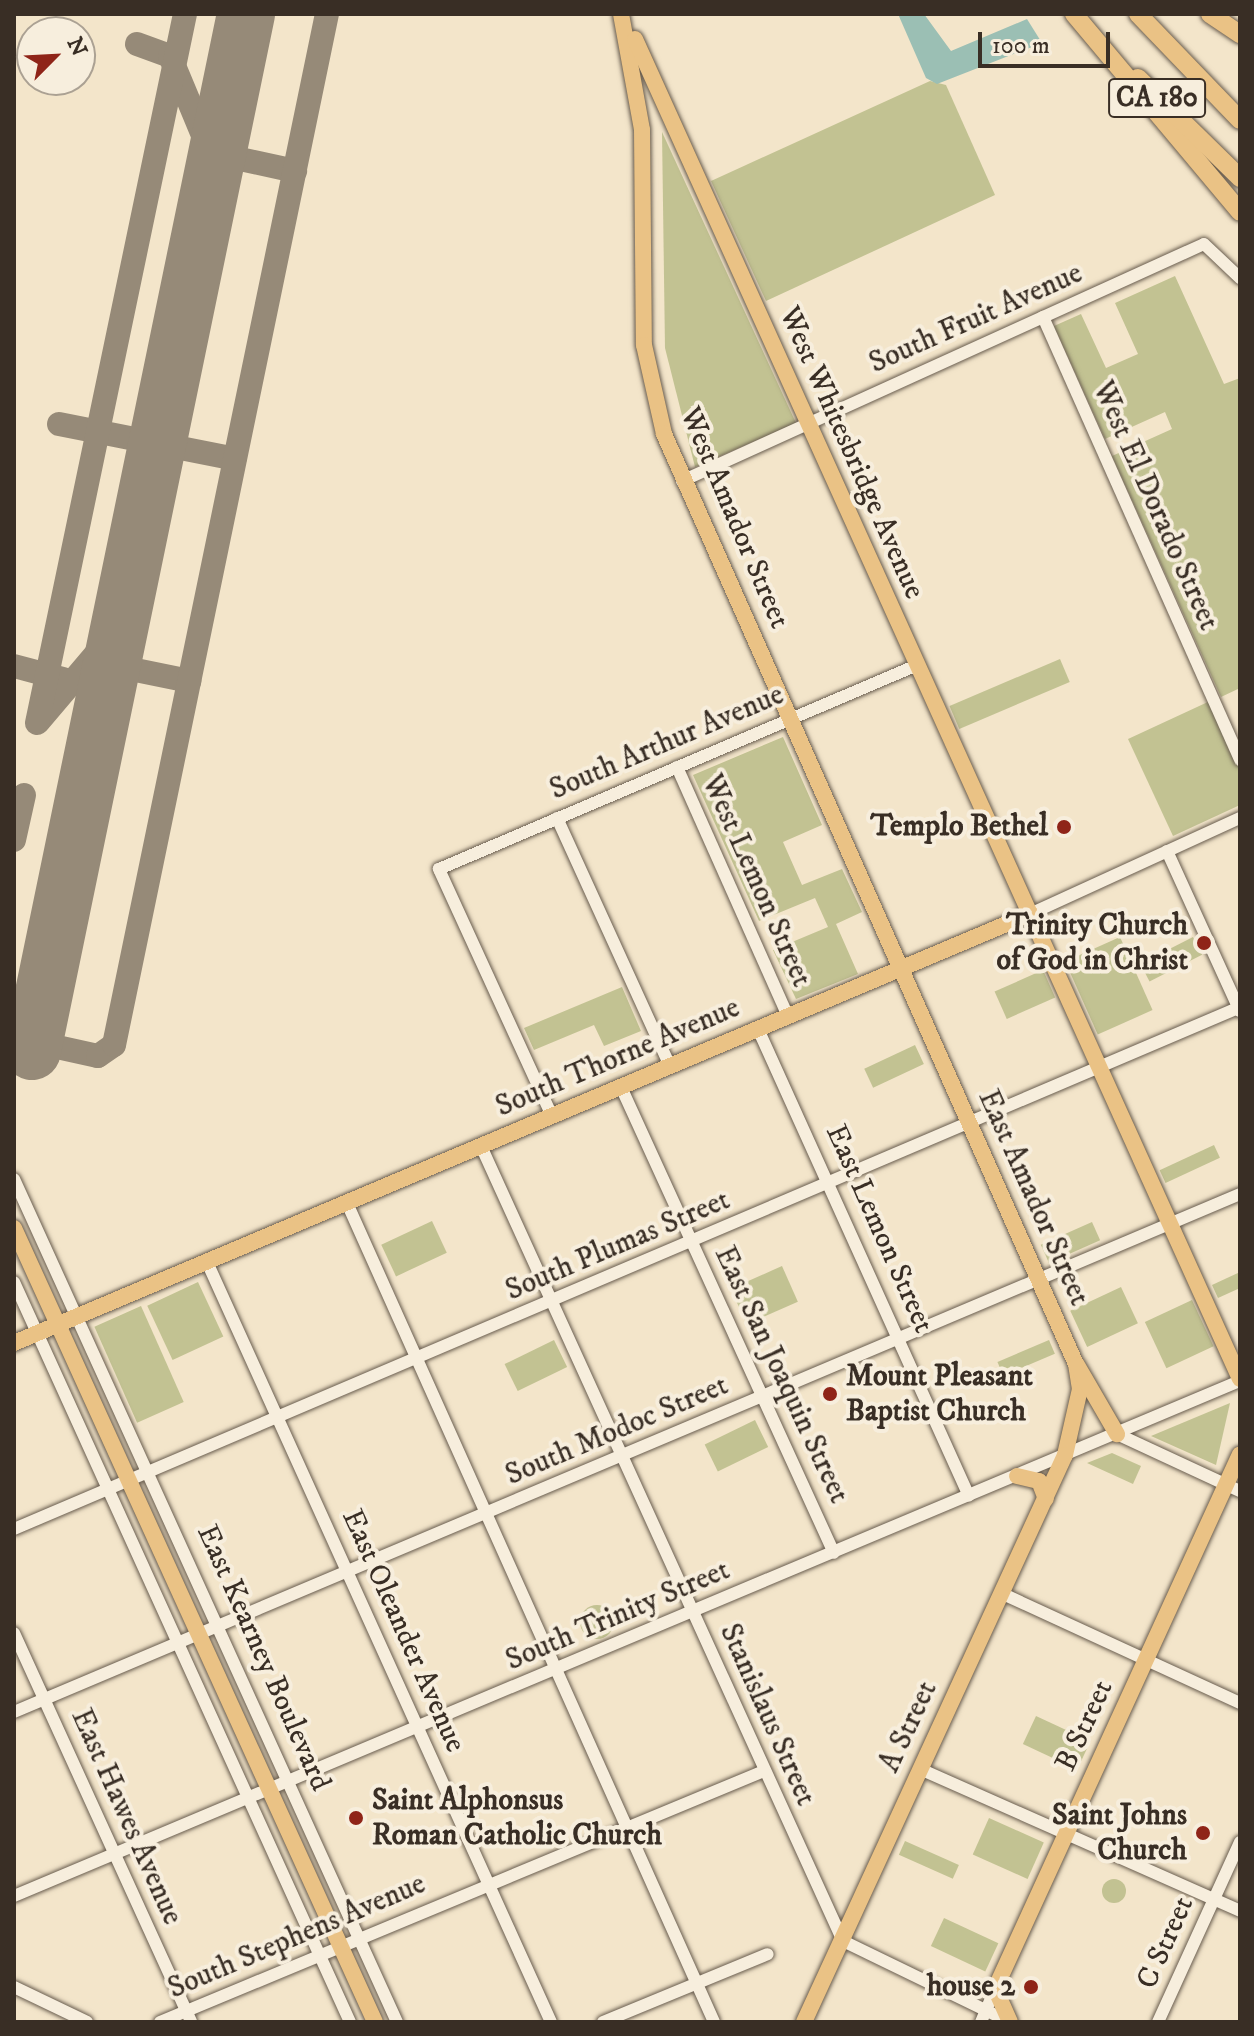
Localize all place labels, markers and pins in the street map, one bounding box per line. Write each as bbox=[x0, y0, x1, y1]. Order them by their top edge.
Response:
place label: Templo Bethel bbox=[870, 809, 1048, 845]
marker: Templo Bethel bbox=[1055, 818, 1073, 836]
place label: Trinity Church of God in Christ bbox=[997, 908, 1188, 978]
marker: Trinity Church of God in Christ bbox=[1195, 934, 1213, 952]
place label: Mount Pleasant Baptist Church bbox=[846, 1359, 1033, 1430]
marker: Mount Pleasant Baptist Church bbox=[821, 1385, 839, 1403]
place label: Saint Alphonsus Roman Catholic Church bbox=[372, 1783, 662, 1854]
place label: Saint Johns Church bbox=[1052, 1798, 1187, 1868]
marker: Saint Alphonsus Roman Catholic Church bbox=[347, 1809, 365, 1827]
marker: Saint Johns Church bbox=[1194, 1824, 1212, 1842]
place label: house 2 bbox=[927, 1969, 1015, 2005]
marker: house 2 bbox=[1022, 1978, 1040, 1996]

